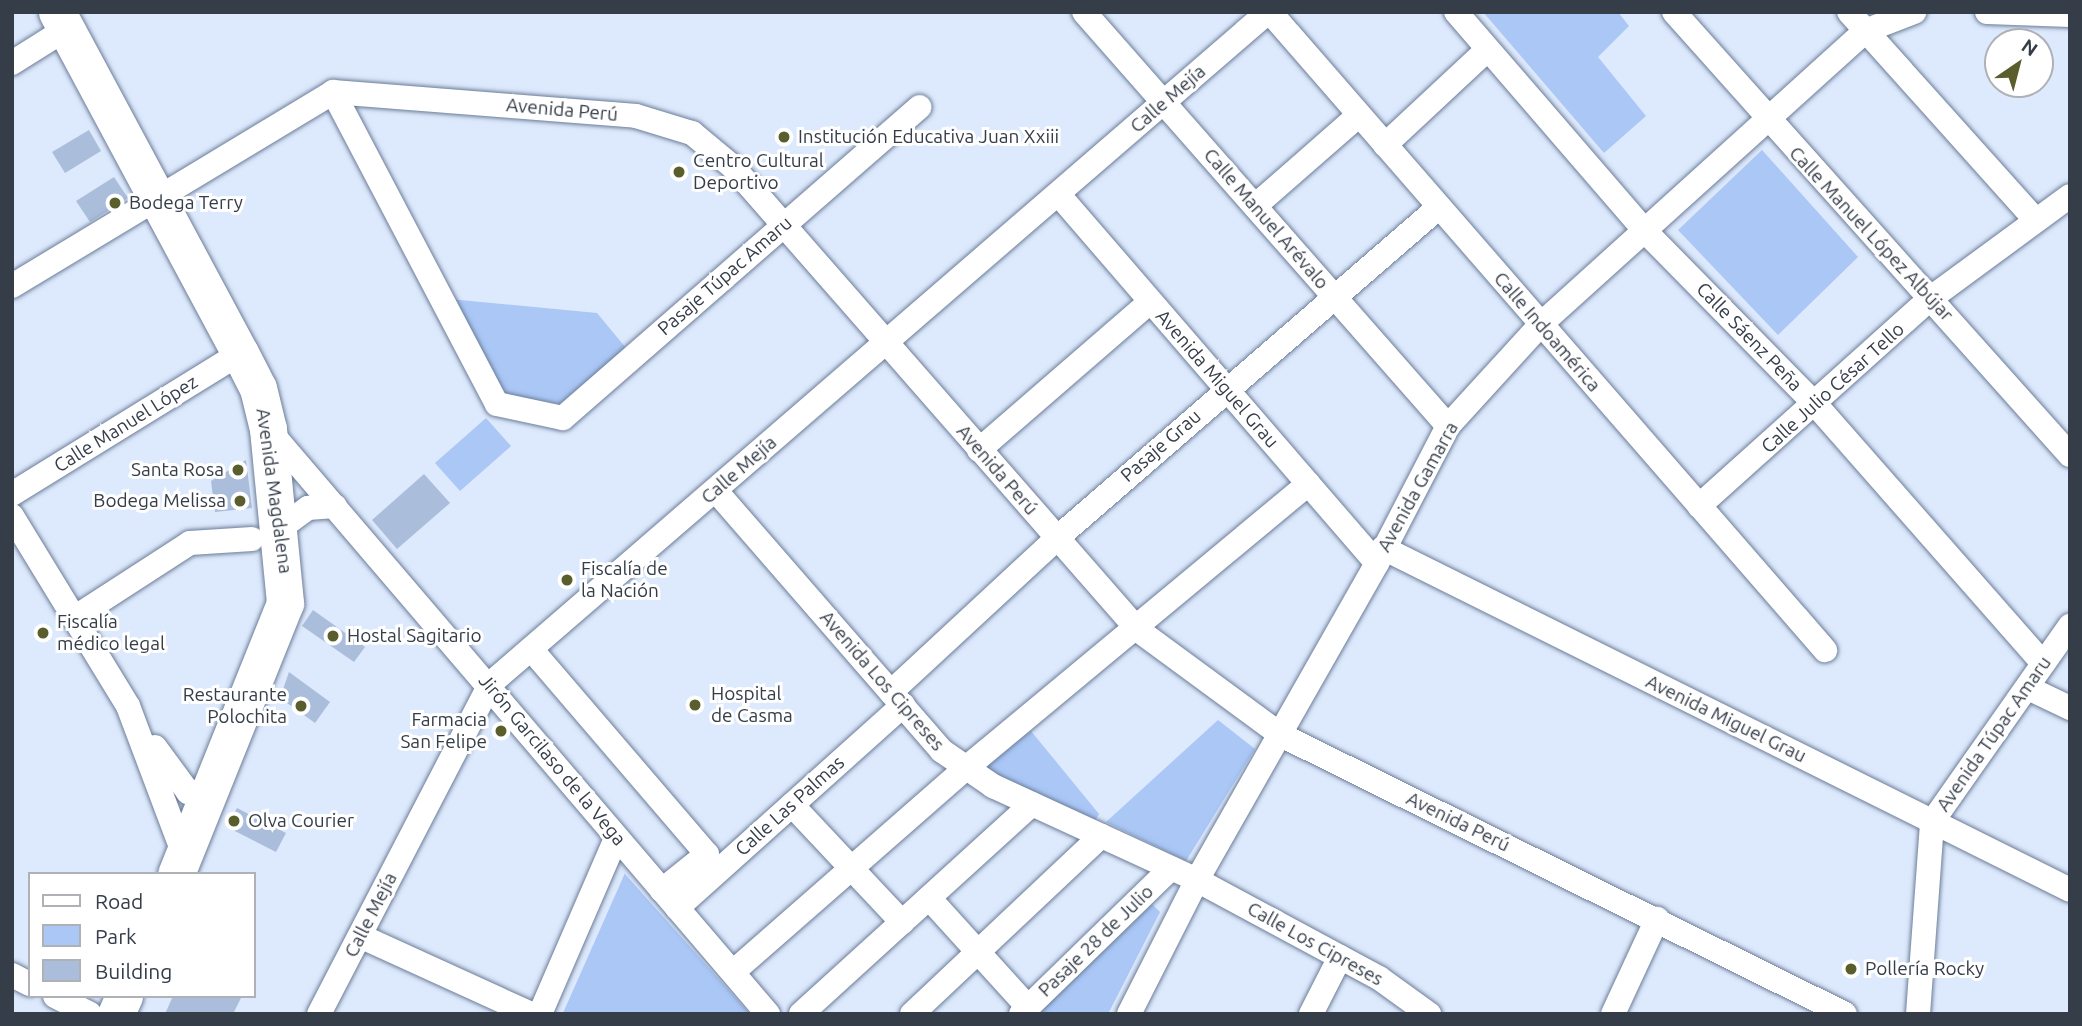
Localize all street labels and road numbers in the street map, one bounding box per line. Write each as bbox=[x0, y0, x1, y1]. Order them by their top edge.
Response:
street label: Calle Mejía bbox=[1126, 60, 1210, 138]
street label: Avenida Perú bbox=[505, 94, 619, 126]
street label: Calle Manuel López Albújar bbox=[1784, 142, 1958, 326]
street label: Calle Manuel Arévalo bbox=[1199, 144, 1333, 294]
street label: Pasaje Túpac Amaru bbox=[653, 212, 797, 340]
street label: Calle Indoamérica bbox=[1489, 267, 1605, 397]
street label: Calle Sáenz Peña bbox=[1691, 278, 1807, 396]
street label: Avenida Miguel Grau bbox=[1151, 305, 1283, 453]
street label: Calle Julio César Tello bbox=[1757, 318, 1909, 458]
street label: Calle Manuel López bbox=[50, 371, 202, 477]
street label: Pasaje Grau bbox=[1116, 405, 1206, 487]
street label: Avenida Magdalena bbox=[251, 407, 297, 575]
street label: Avenida Gamarra bbox=[1373, 418, 1463, 556]
street label: Avenida Perú bbox=[952, 420, 1042, 520]
street label: Calle Mejía bbox=[697, 431, 781, 509]
street label: Avenida Los Cipreses bbox=[815, 606, 949, 756]
street label: Avenida Túpac Amaru bbox=[1932, 652, 2056, 816]
street label: Jirón Garcilaso de la Vega bbox=[474, 670, 630, 850]
street label: Avenida Miguel Grau bbox=[1642, 670, 1810, 768]
street label: Calle Las Palmas bbox=[731, 751, 849, 861]
street label: Avenida Perú bbox=[1403, 787, 1513, 857]
street label: Calle Mejía bbox=[340, 869, 402, 961]
street label: Pasaje 28 de Julio bbox=[1034, 880, 1158, 1002]
street label: Calle Los Cipreses bbox=[1243, 897, 1387, 991]

